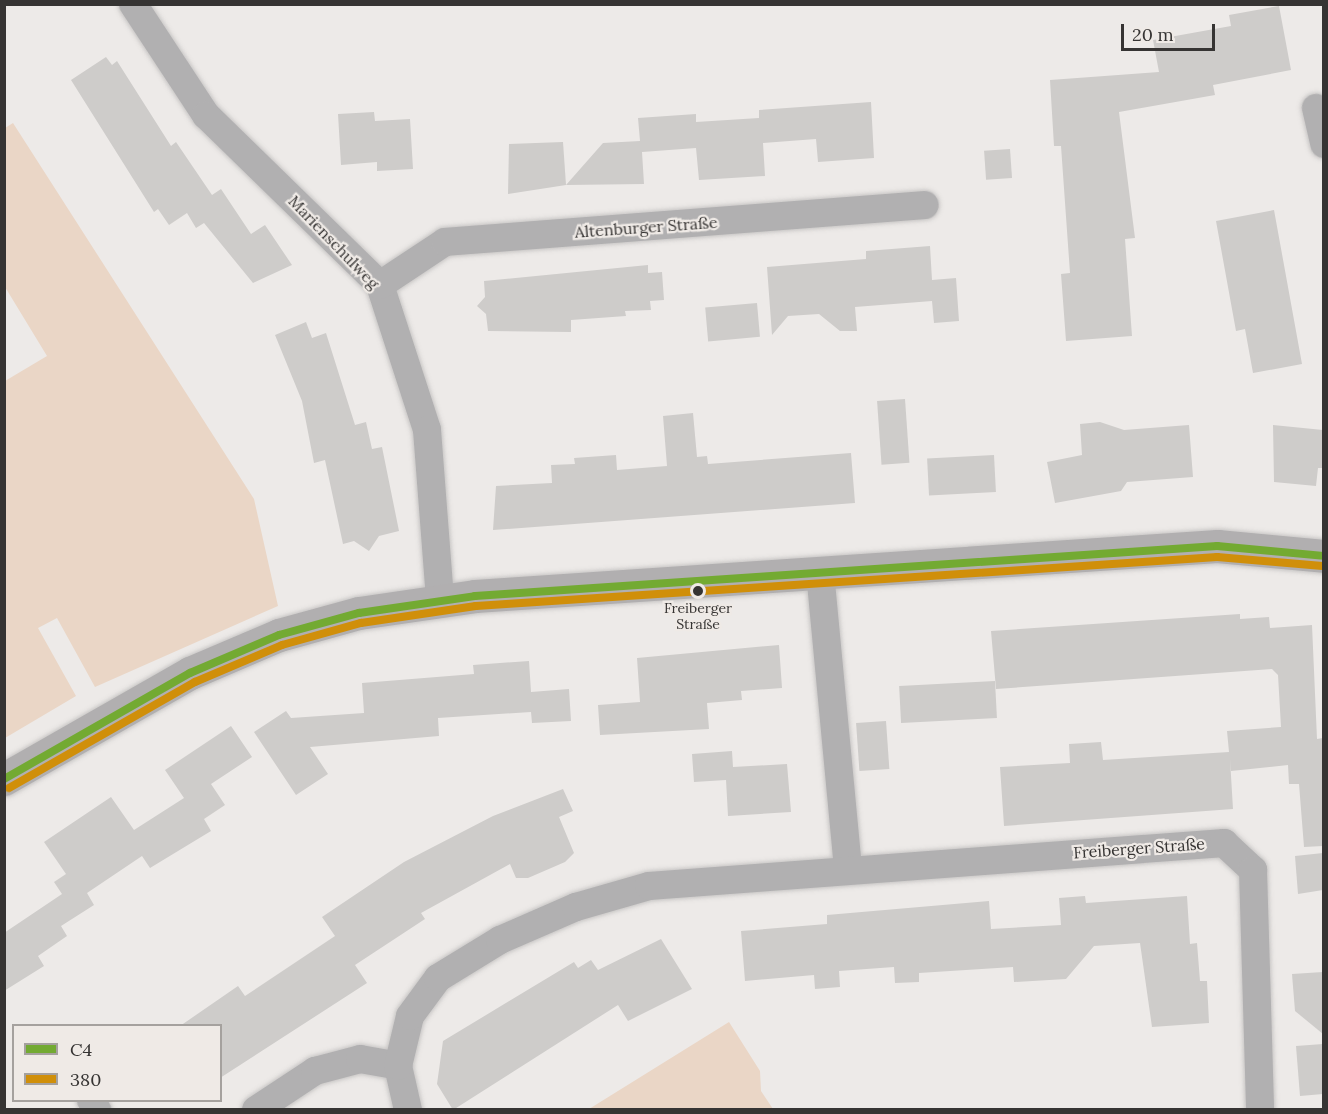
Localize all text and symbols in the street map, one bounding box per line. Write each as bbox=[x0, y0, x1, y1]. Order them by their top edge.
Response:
scale bar bbox=[1124, 12, 1218, 50]
text: 20 m bbox=[1132, 23, 1174, 46]
street label: Marienschulweg bbox=[285, 191, 383, 293]
street label: Altenburger Straße bbox=[574, 212, 718, 242]
marker: Freiberger Straße bbox=[692, 585, 704, 597]
place label: Freiberger Straße bbox=[664, 600, 732, 632]
street label: Freiberger Straße bbox=[1073, 834, 1205, 862]
legend bbox=[12, 1024, 222, 1102]
text: C4 bbox=[70, 1038, 92, 1061]
text: 380 bbox=[70, 1068, 101, 1091]

